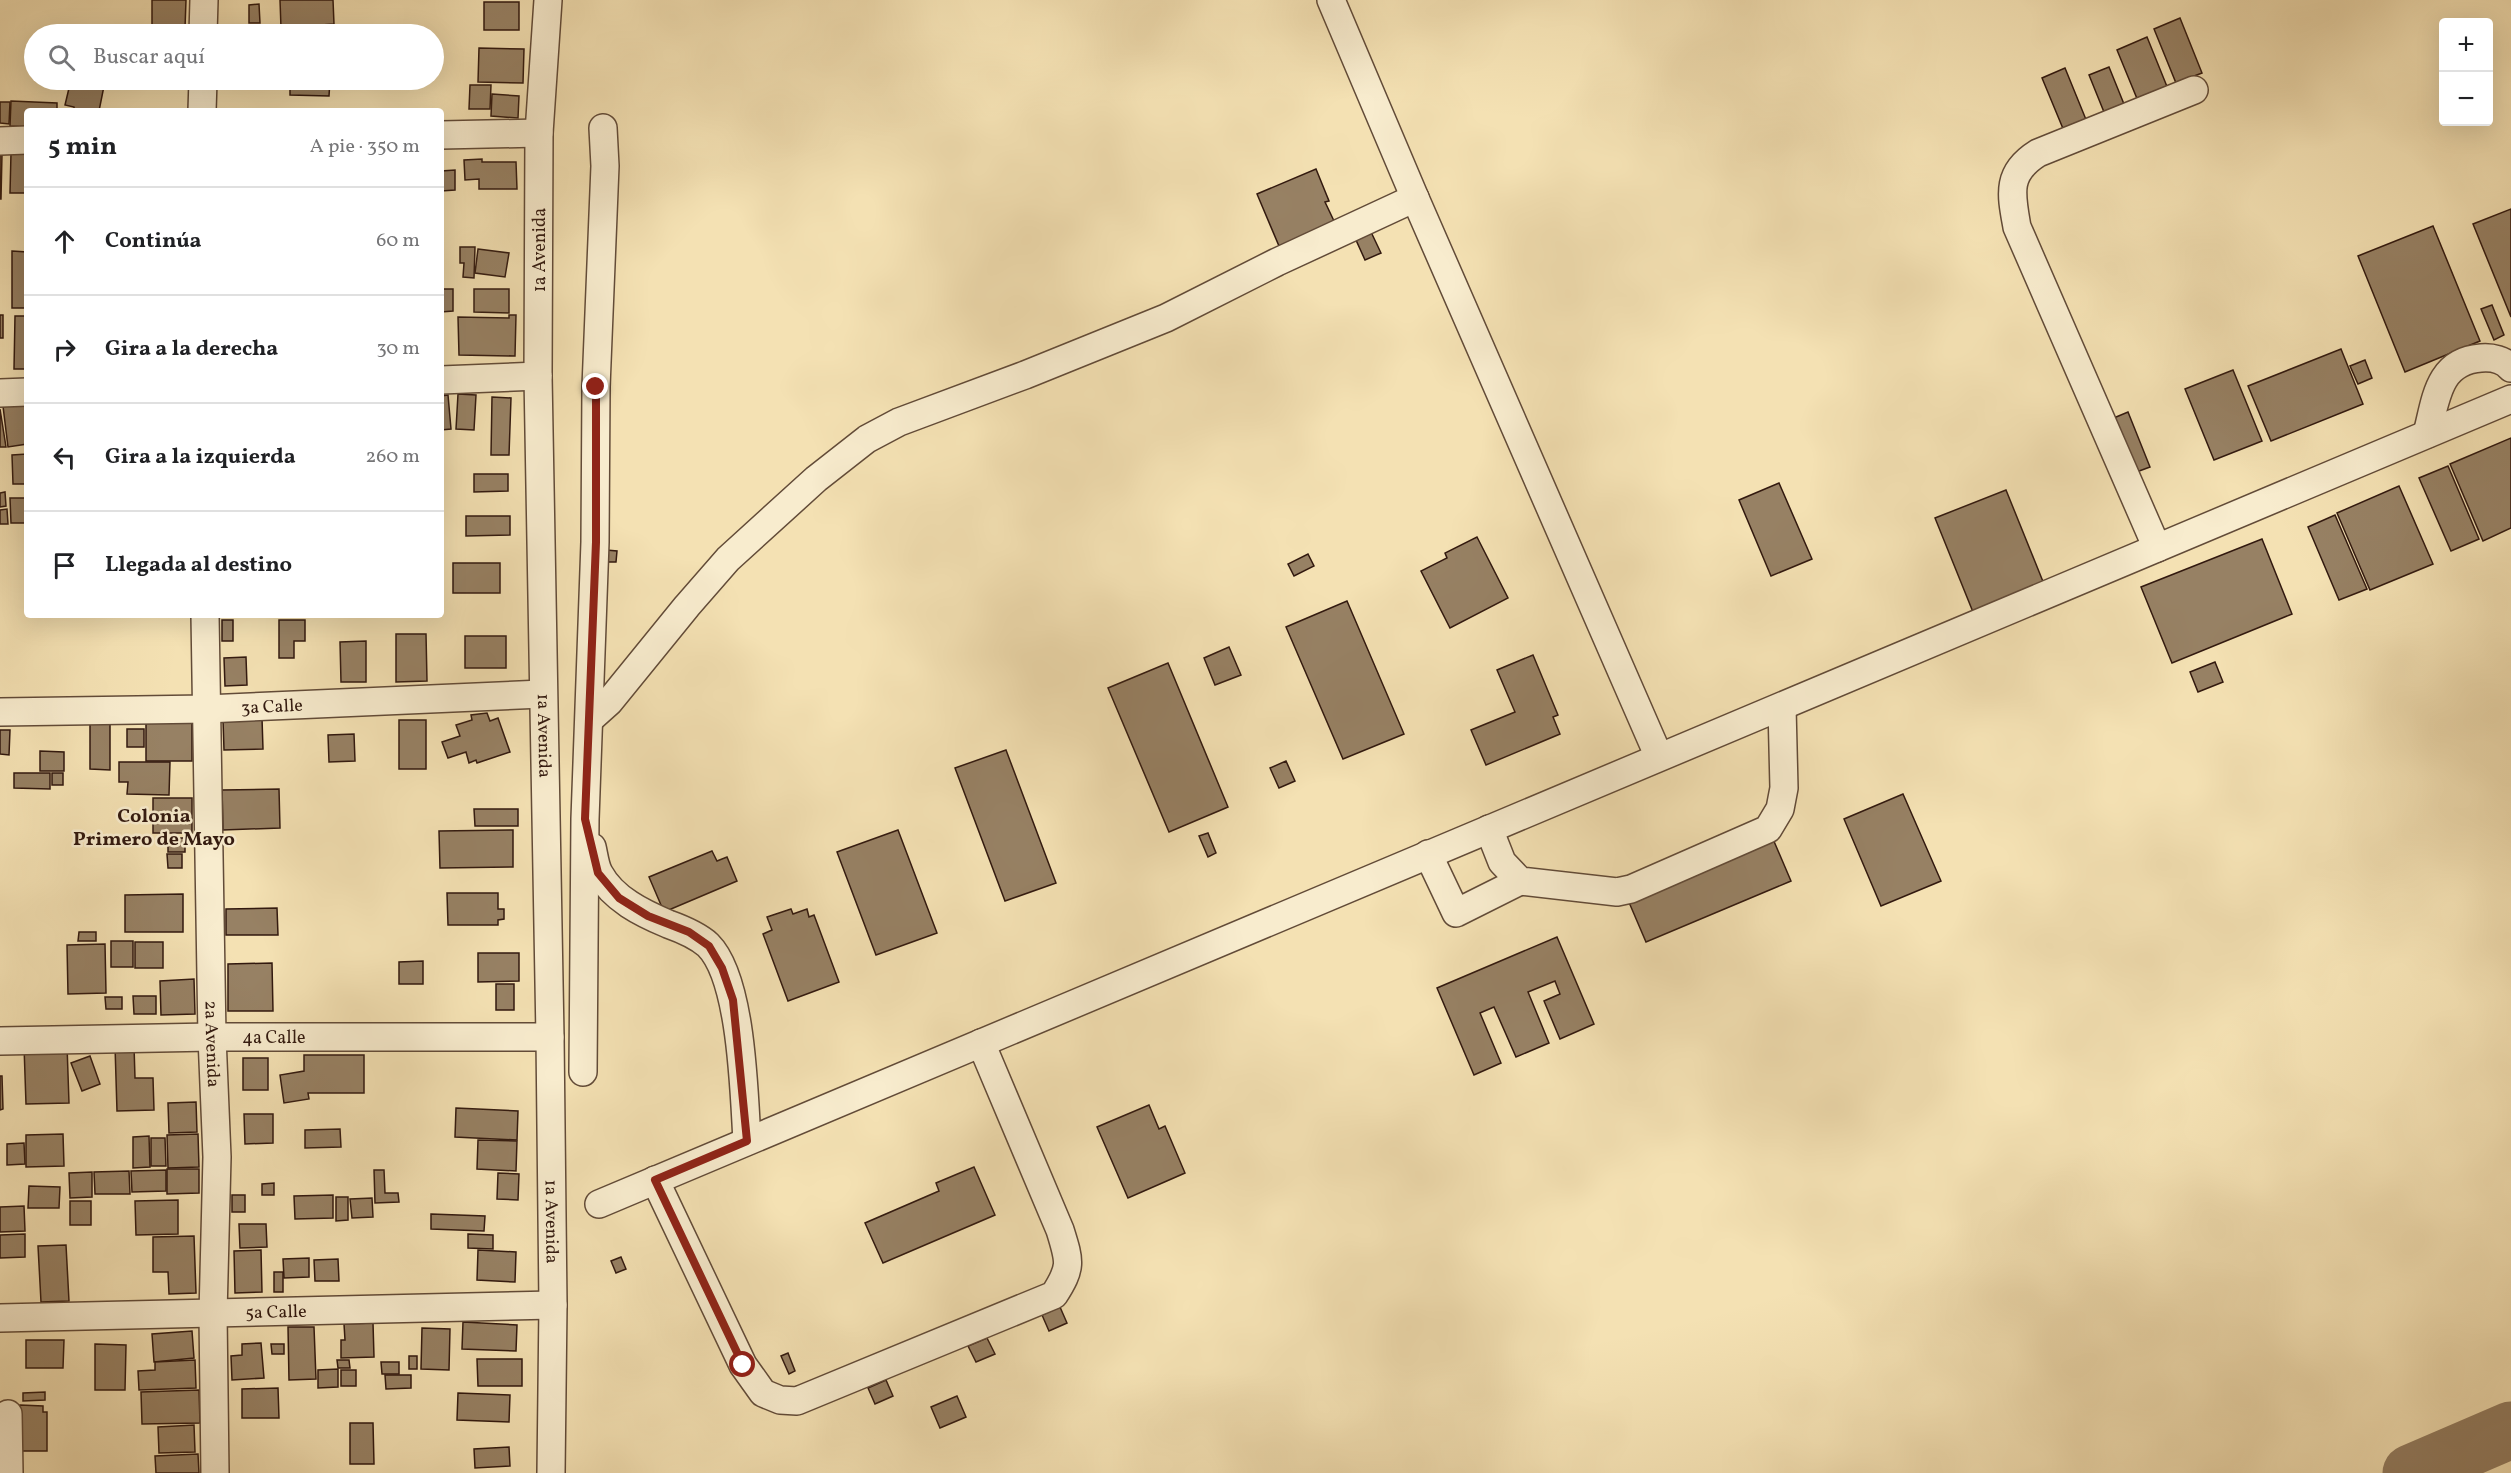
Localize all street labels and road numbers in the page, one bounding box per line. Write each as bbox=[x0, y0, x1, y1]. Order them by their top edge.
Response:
street label: 1a Avenida bbox=[528, 208, 553, 292]
street label: 1a Avenida bbox=[530, 693, 556, 778]
street label: 3a Calle bbox=[241, 694, 303, 721]
street label: 2a Avenida bbox=[197, 1000, 225, 1088]
street label: 4a Calle bbox=[242, 1026, 306, 1051]
street label: 1a Avenida bbox=[538, 1179, 564, 1264]
street label: 5a Calle bbox=[245, 1300, 307, 1326]

